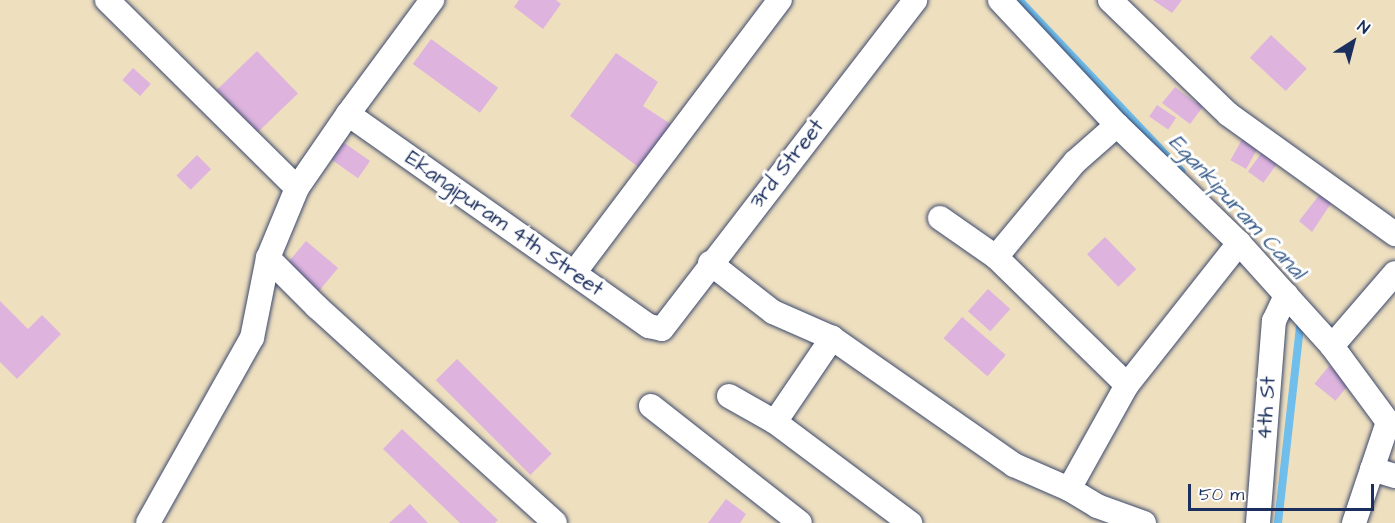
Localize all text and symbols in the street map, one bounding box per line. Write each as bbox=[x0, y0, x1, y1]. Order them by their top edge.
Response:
north arrow bbox=[1323, 12, 1383, 72]
text: N bbox=[1353, 16, 1374, 39]
street label: 3rd Street bbox=[744, 114, 830, 214]
water label: Egankipuram Canal bbox=[1163, 129, 1311, 285]
street label: Ekangipuram 4th Street bbox=[400, 146, 608, 302]
street label: 4th St bbox=[1252, 375, 1282, 441]
scale bar bbox=[1191, 472, 1377, 510]
text: 50 m bbox=[1199, 482, 1244, 507]

